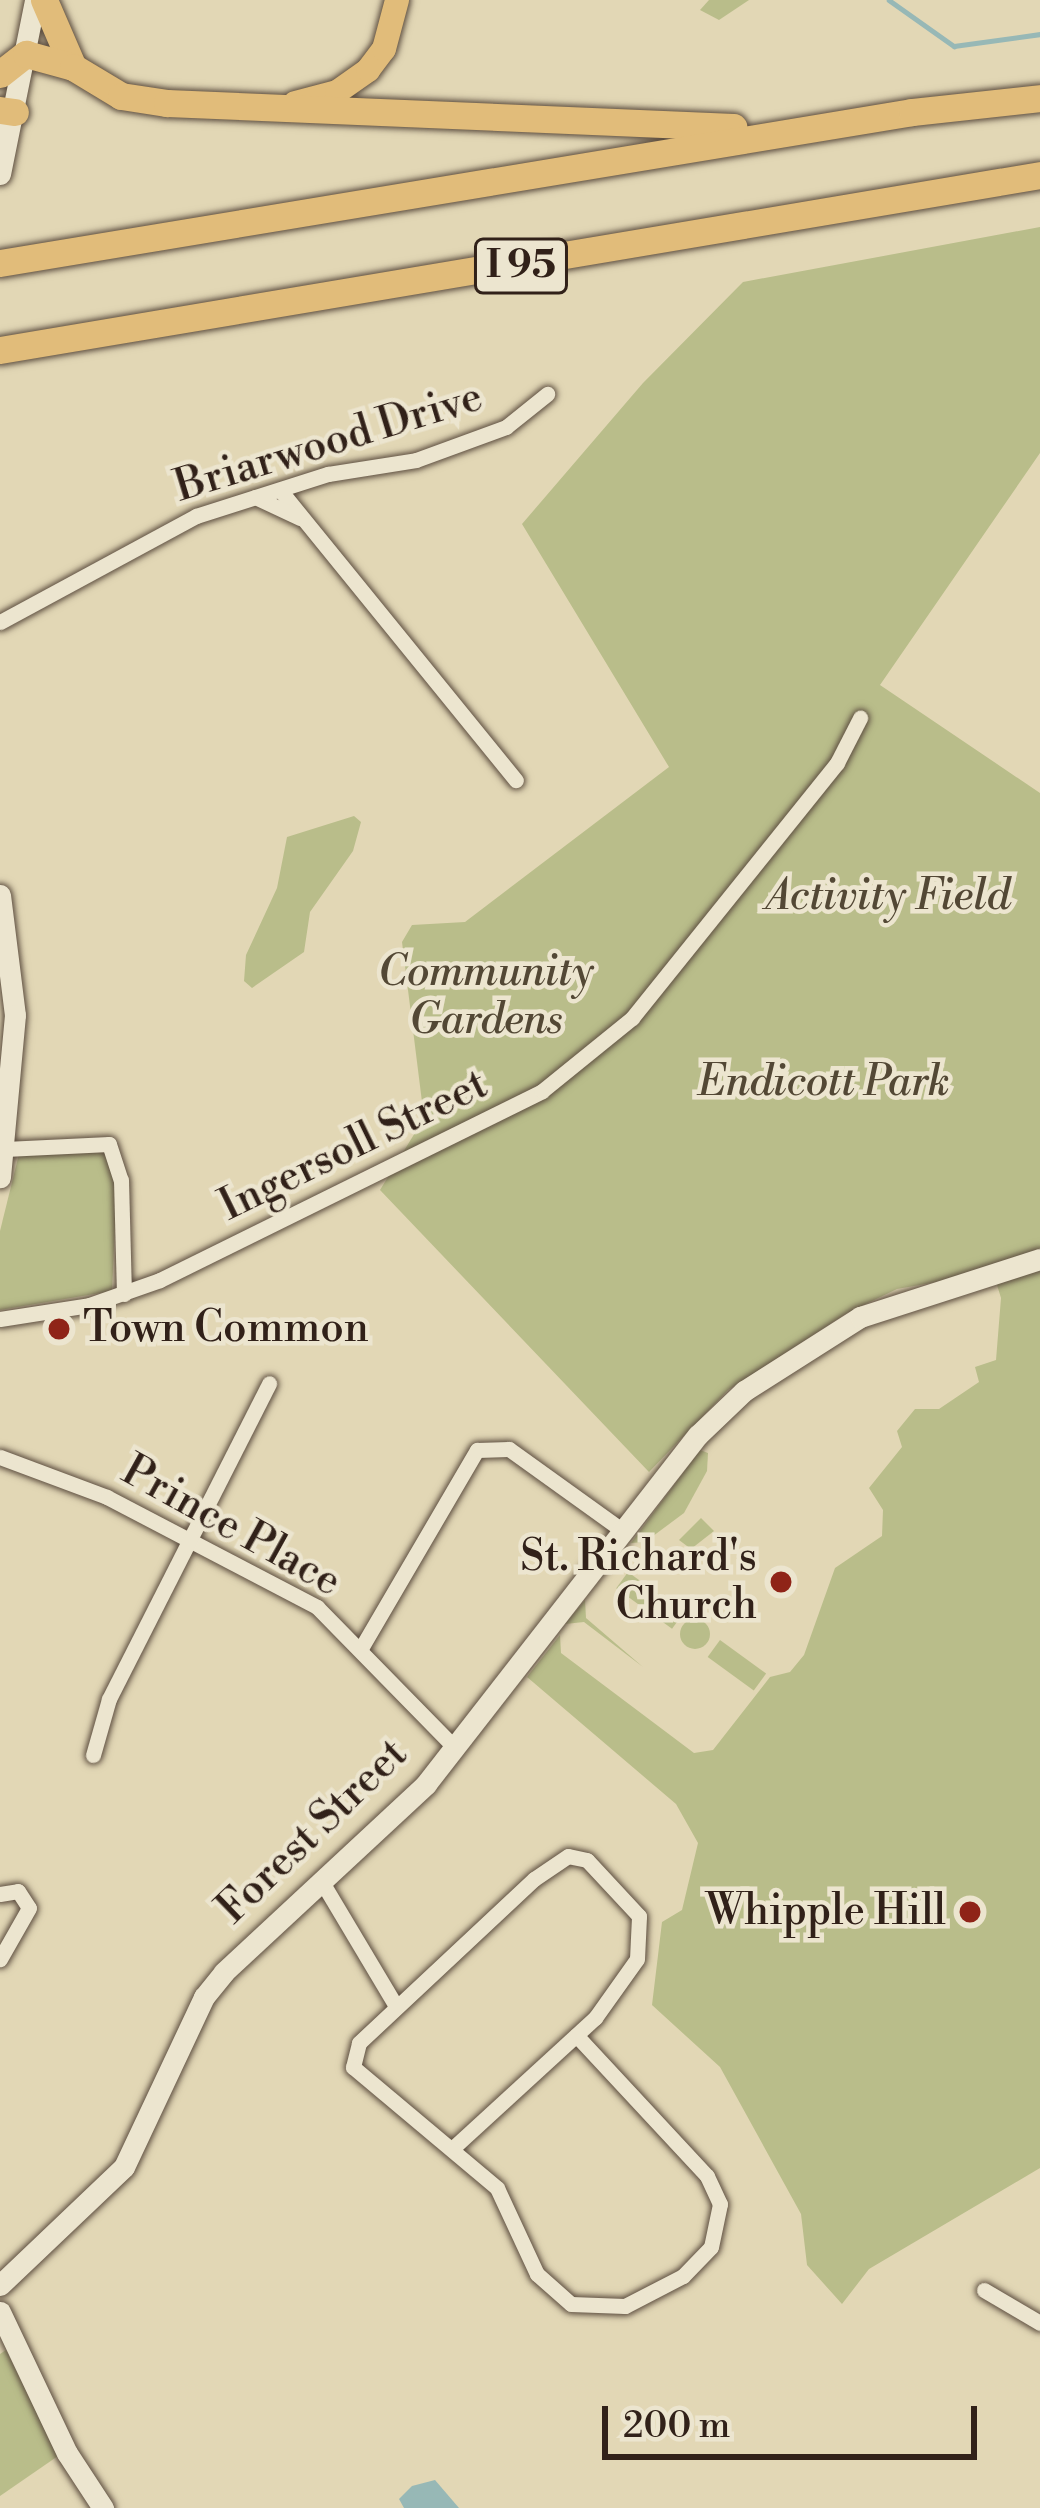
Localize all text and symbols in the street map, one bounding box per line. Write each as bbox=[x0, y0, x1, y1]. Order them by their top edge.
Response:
road number: I 95 bbox=[473, 233, 569, 299]
street label: Briarwood Drive bbox=[169, 372, 489, 514]
park label: Activity Field bbox=[766, 872, 1010, 922]
park label: Community Gardens bbox=[378, 948, 594, 1046]
park label: Endicott Park bbox=[698, 1058, 950, 1108]
street label: Ingersoll Street bbox=[212, 1060, 496, 1232]
place label: Town Common bbox=[83, 1304, 369, 1354]
marker: Town Common bbox=[46, 1316, 72, 1342]
street label: Prince Place bbox=[113, 1446, 349, 1608]
place label: St. Richard's Church bbox=[520, 1533, 757, 1632]
marker: St. Richard's Church bbox=[768, 1569, 794, 1595]
street label: Forest Street bbox=[208, 1729, 418, 1935]
place label: Whipple Hill bbox=[706, 1887, 946, 1937]
marker: Whipple Hill bbox=[957, 1899, 983, 1925]
scale bar bbox=[608, 2382, 983, 2456]
text: 200 m bbox=[623, 2404, 730, 2449]

